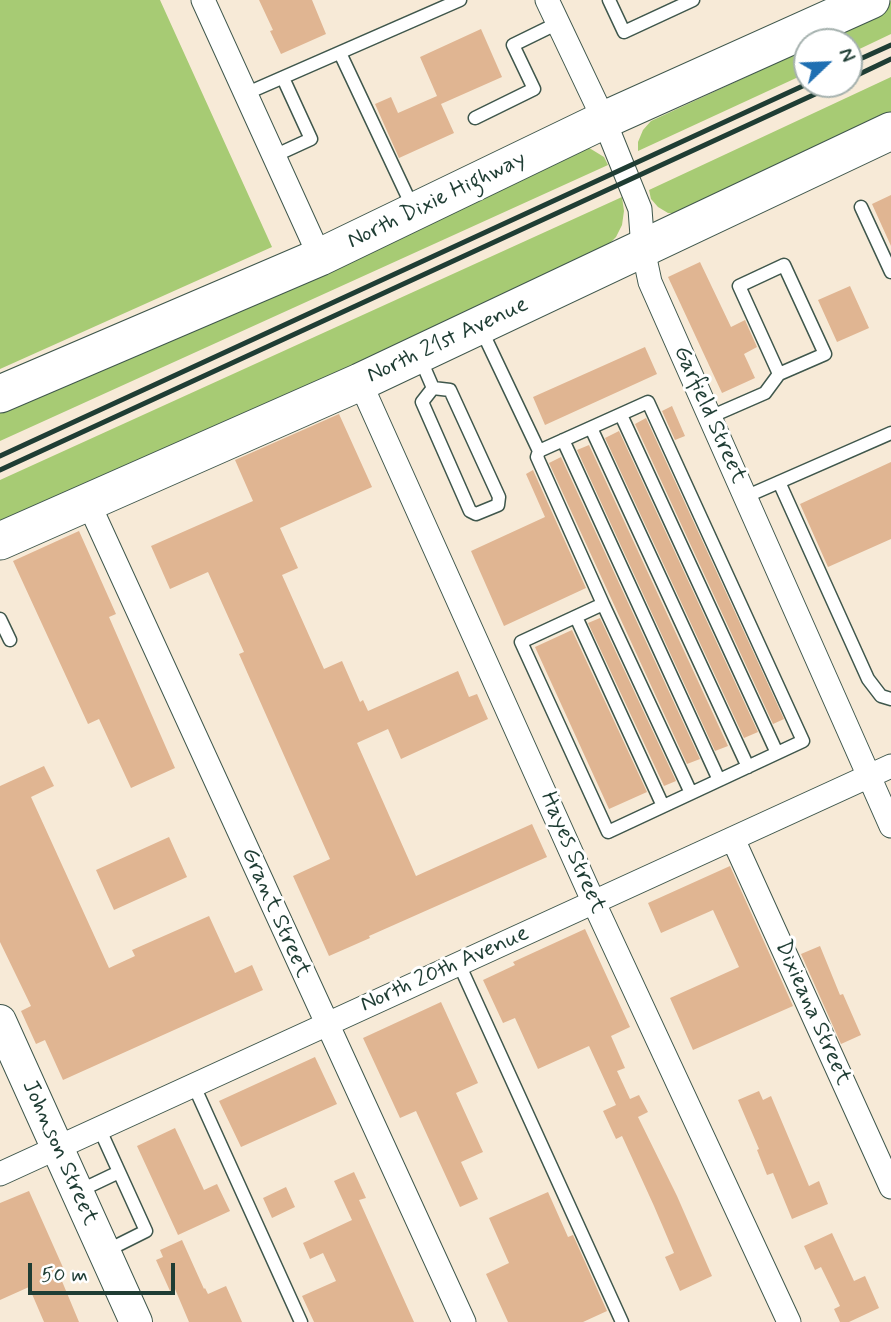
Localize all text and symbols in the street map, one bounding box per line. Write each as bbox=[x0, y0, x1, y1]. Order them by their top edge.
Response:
north arrow bbox=[793, 28, 863, 98]
text: N bbox=[832, 45, 860, 66]
street label: North Dixie Highway bbox=[343, 146, 531, 256]
street label: North 21st Avenue bbox=[363, 292, 533, 390]
street label: Garfield Street bbox=[666, 342, 752, 488]
street label: Hayes Street bbox=[533, 788, 611, 918]
street label: Grant Street bbox=[234, 844, 316, 982]
street label: North 20th Avenue bbox=[356, 920, 534, 1020]
street label: Dixieana Street bbox=[768, 936, 856, 1090]
street label: Johnson Street bbox=[15, 1076, 103, 1230]
scale bar bbox=[32, 1248, 178, 1292]
text: 50 m bbox=[41, 1261, 88, 1289]

